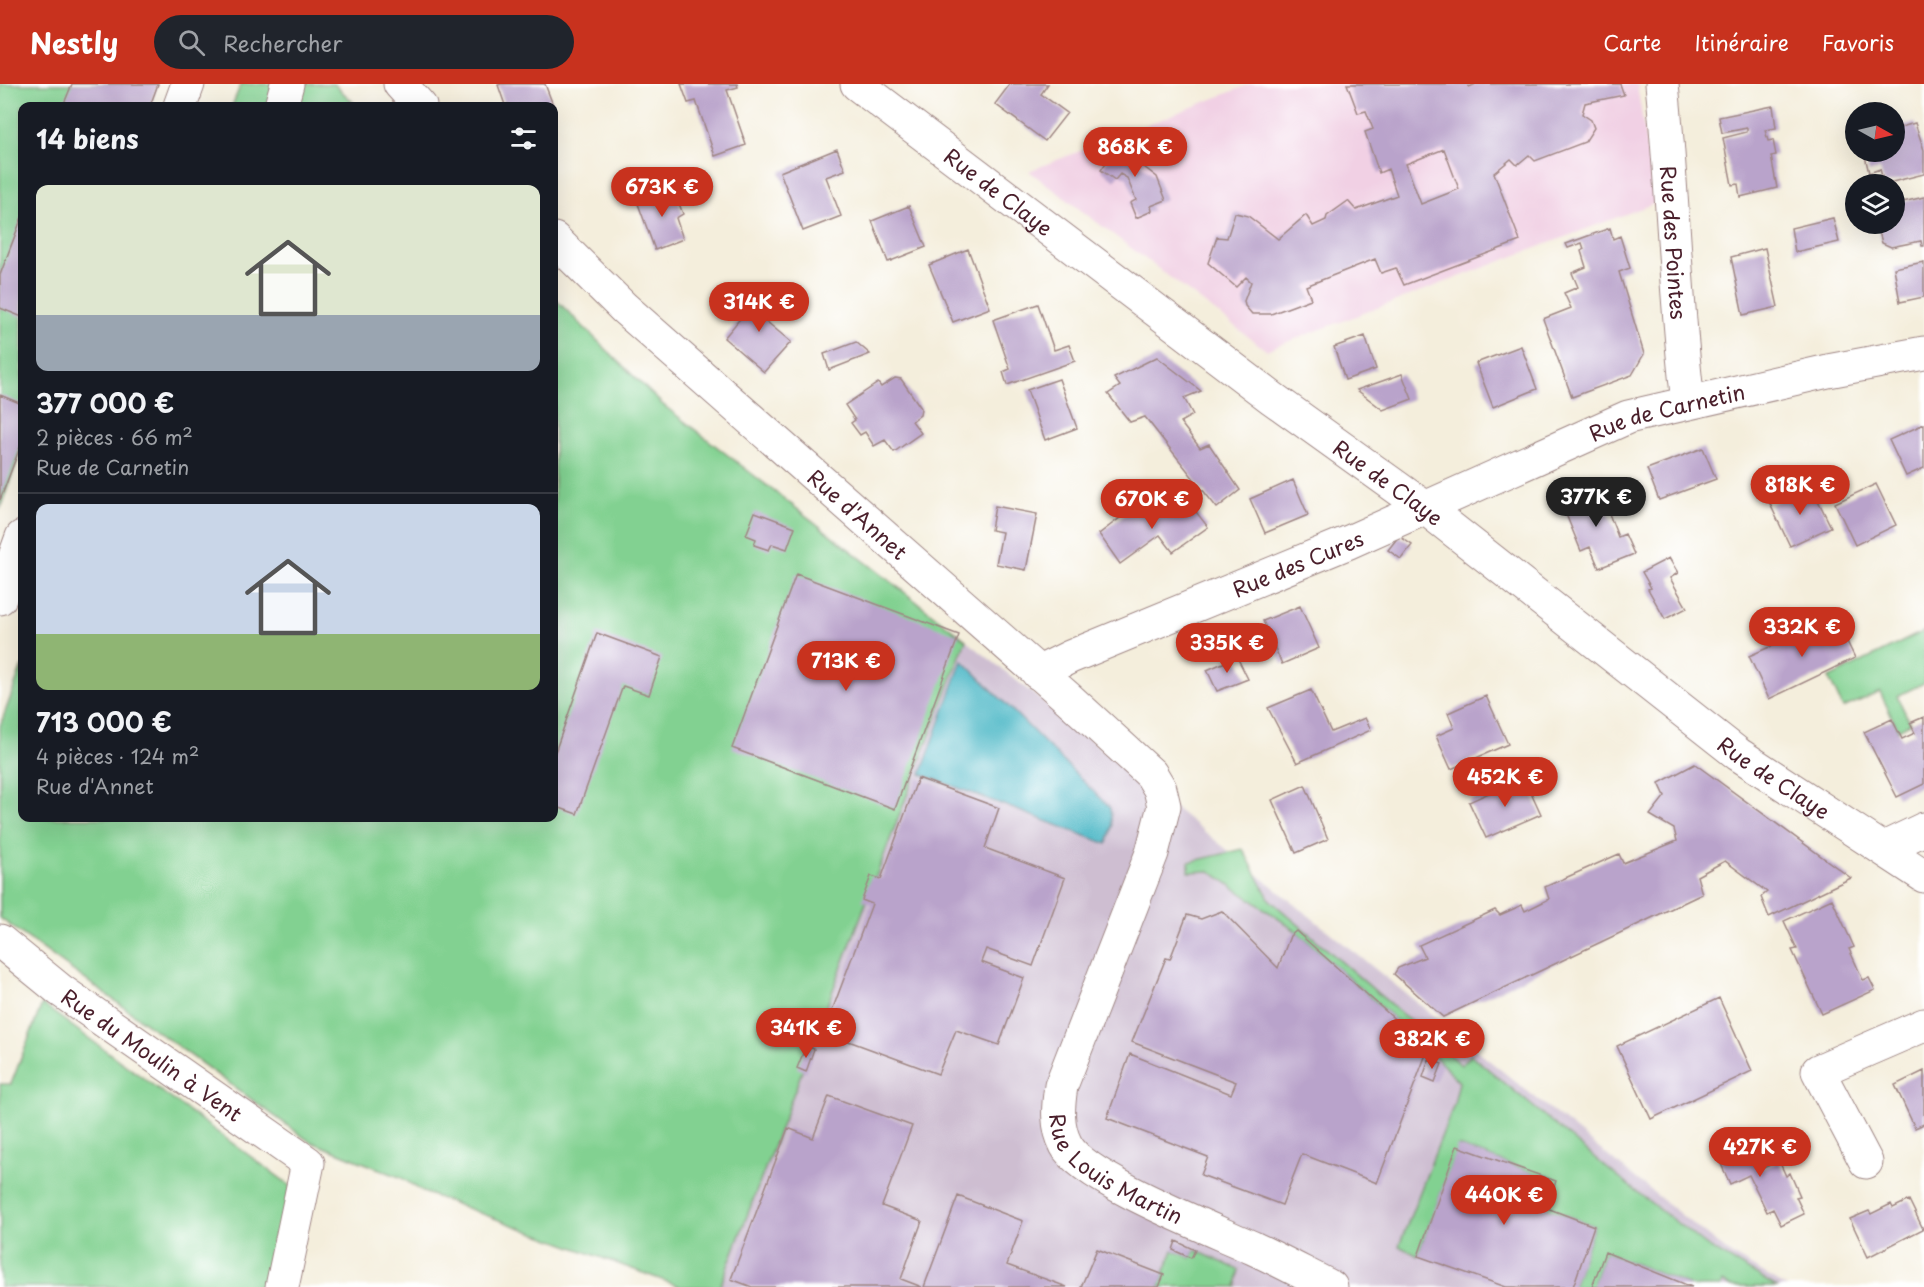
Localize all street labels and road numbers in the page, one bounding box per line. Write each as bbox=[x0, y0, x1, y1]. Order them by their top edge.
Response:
street label: Rue de Claye bbox=[938, 140, 1060, 243]
street label: Rue des Pointes bbox=[1653, 165, 1696, 321]
street label: Rue de Carnetin bbox=[1583, 375, 1748, 449]
street label: Rue de Claye bbox=[1327, 431, 1450, 533]
street label: Rue d'Annet bbox=[801, 461, 915, 567]
street label: Rue des Cures bbox=[1227, 522, 1368, 605]
street label: Rue de Claye bbox=[1711, 728, 1837, 826]
street label: Rue du Moulin à Vent bbox=[55, 980, 249, 1129]
street label: Rue Louis Martin bbox=[1042, 1112, 1188, 1231]

